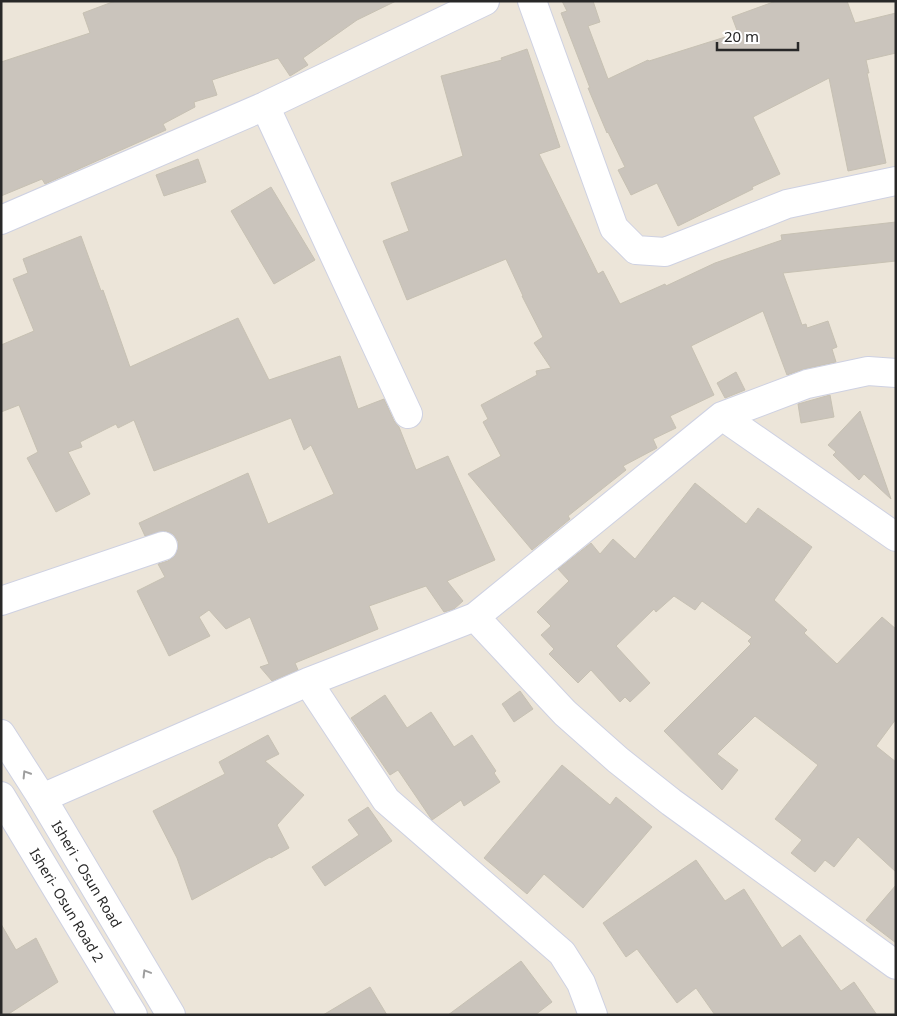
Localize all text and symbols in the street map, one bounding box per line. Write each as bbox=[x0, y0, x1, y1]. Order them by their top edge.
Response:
scale bar bbox=[717, 20, 798, 52]
text: 20 m bbox=[724, 26, 759, 46]
one-way arrow bbox=[23, 770, 33, 779]
street label: Isheri - Osun Road bbox=[48, 817, 126, 931]
street label: Isheri- Osun Road 2 bbox=[26, 845, 108, 965]
one-way arrow bbox=[143, 969, 153, 978]

